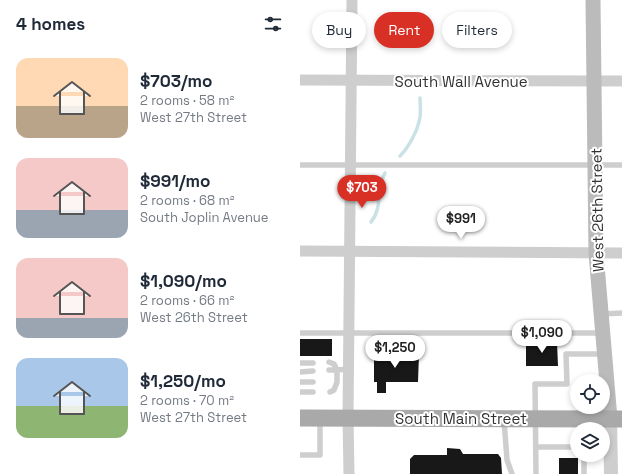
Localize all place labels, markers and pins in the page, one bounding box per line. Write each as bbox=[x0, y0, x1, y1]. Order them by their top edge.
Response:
pin: $703 bbox=[338, 175, 386, 209]
pin: $991 bbox=[437, 206, 485, 240]
pin: $1,090 bbox=[509, 320, 575, 354]
pin: $1,250 bbox=[362, 335, 428, 369]

